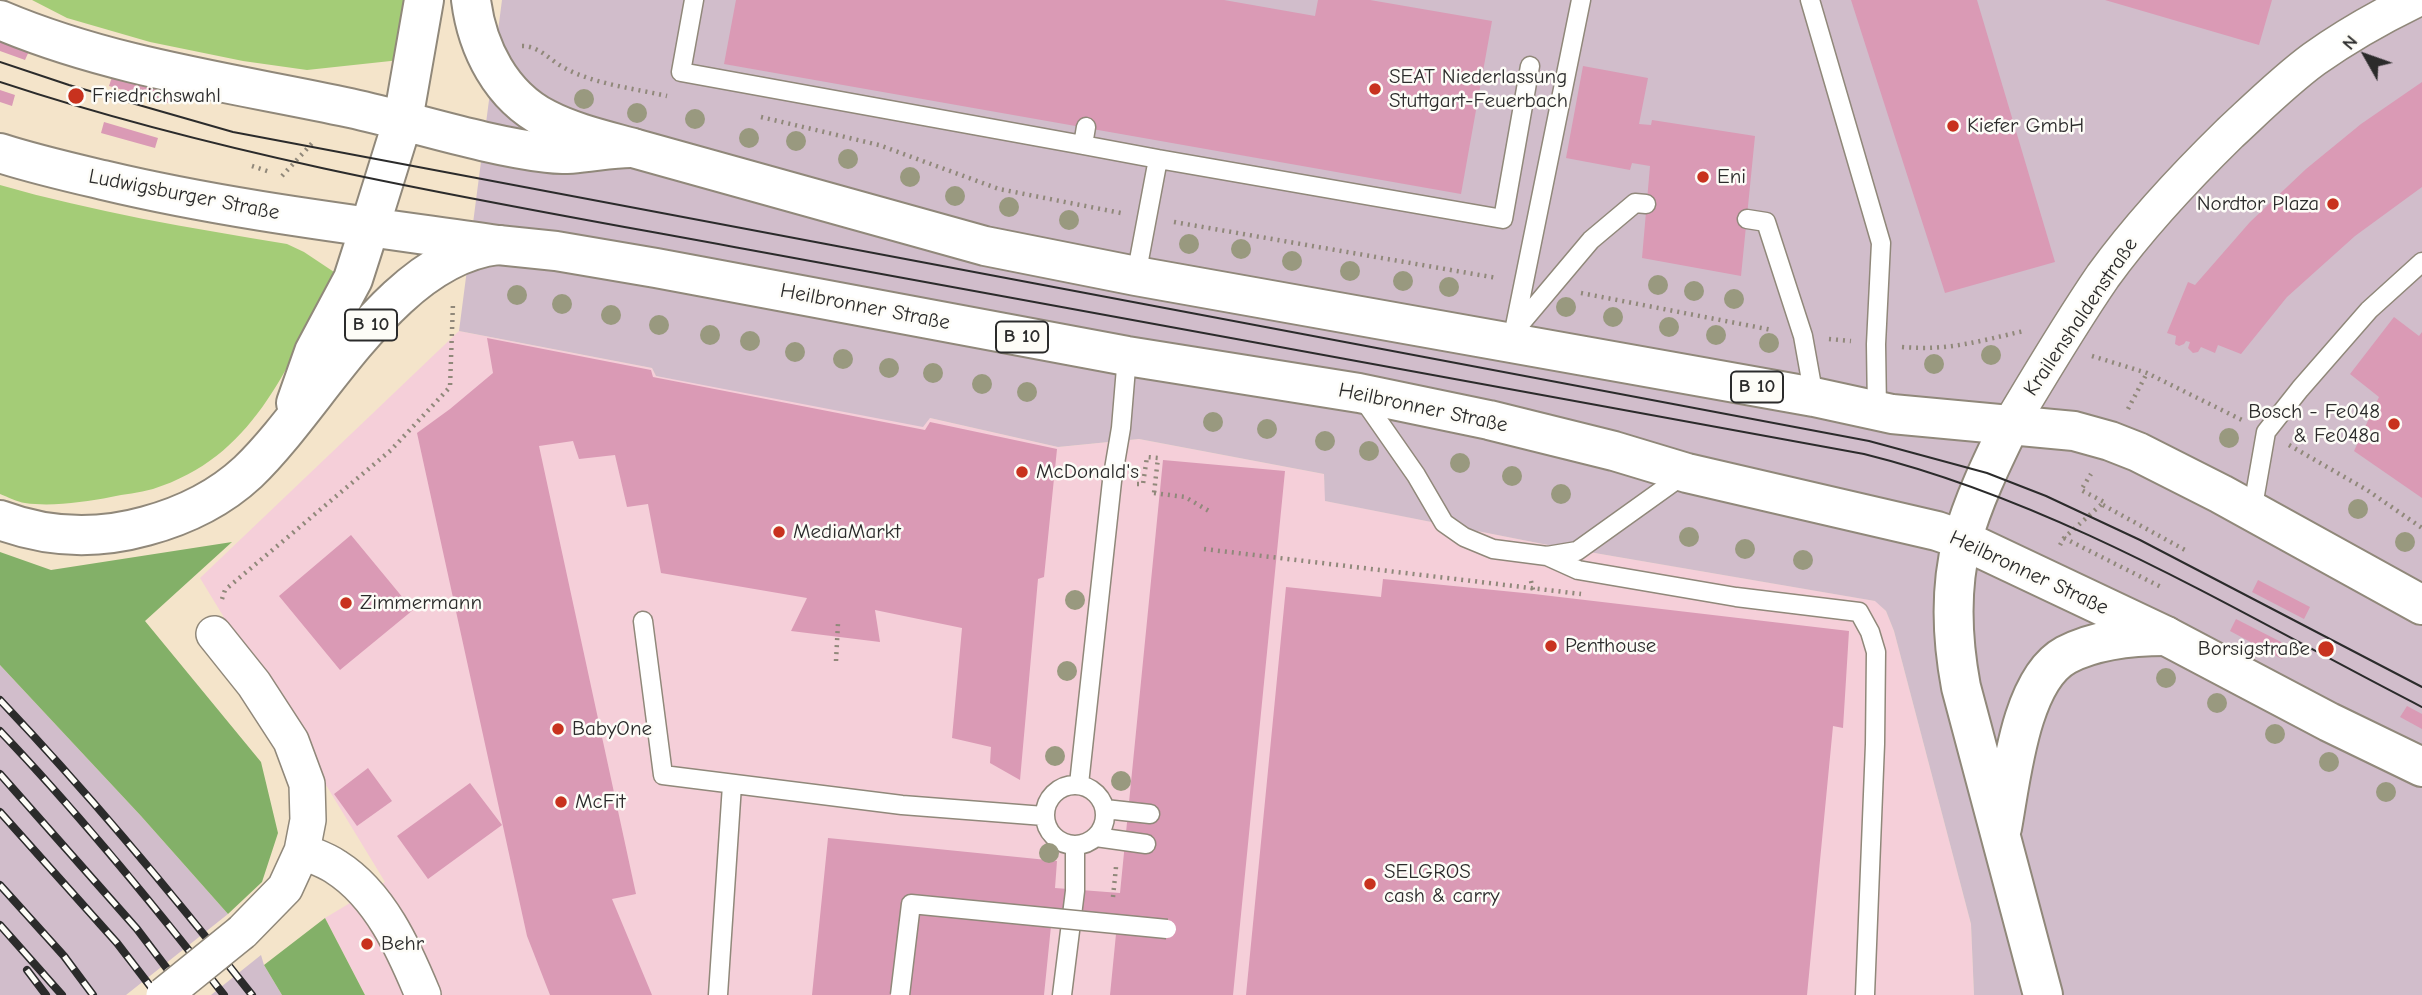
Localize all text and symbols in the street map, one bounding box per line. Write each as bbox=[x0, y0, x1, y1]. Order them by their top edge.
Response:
north arrow bbox=[2331, 21, 2401, 91]
text: N bbox=[2337, 31, 2362, 54]
place label: SEAT Niederlassung Stuttgart-Feuerbach bbox=[1389, 64, 1568, 114]
marker: SEAT Niederlassung Stuttgart-Feuerbach bbox=[1367, 81, 1383, 97]
place label: Friedrichswahl bbox=[92, 83, 221, 109]
marker: Friedrichswahl bbox=[66, 86, 86, 106]
place label: Kiefer GmbH bbox=[1967, 113, 2084, 139]
marker: Kiefer GmbH bbox=[1945, 118, 1961, 134]
street label: Ludwigsburger Straße bbox=[86, 164, 282, 226]
place label: Eni bbox=[1717, 164, 1746, 190]
marker: Eni bbox=[1695, 169, 1711, 185]
place label: Nordtor Plaza bbox=[2197, 191, 2319, 217]
marker: Nordtor Plaza bbox=[2325, 196, 2341, 212]
street label: Krailenshaldenstraße bbox=[2019, 233, 2143, 401]
street label: Heilbronner Straße bbox=[778, 278, 952, 336]
road number: B 10 bbox=[345, 310, 397, 340]
road number: B 10 bbox=[996, 322, 1048, 352]
road number: B 10 bbox=[1731, 372, 1783, 402]
street label: Heilbronner Straße bbox=[1336, 378, 1510, 438]
place label: Bosch - Fe048 & Fe048a bbox=[2248, 399, 2380, 449]
marker: Bosch - Fe048 & Fe048a bbox=[2386, 416, 2402, 432]
place label: McDonald's bbox=[1036, 459, 1139, 485]
marker: McDonald's bbox=[1014, 464, 1030, 480]
place label: MediaMarkt bbox=[793, 519, 901, 545]
marker: MediaMarkt bbox=[771, 524, 787, 540]
street label: Heilbronner Straße bbox=[1946, 525, 2112, 621]
place label: Zimmermann bbox=[360, 590, 482, 616]
marker: Zimmermann bbox=[338, 595, 354, 611]
place label: Penthouse bbox=[1565, 633, 1656, 659]
place label: Borsigstraße bbox=[2198, 636, 2310, 662]
marker: Penthouse bbox=[1543, 638, 1559, 654]
marker: Borsigstraße bbox=[2316, 639, 2336, 659]
place label: BabyOne bbox=[572, 716, 652, 742]
marker: BabyOne bbox=[550, 721, 566, 737]
place label: McFit bbox=[575, 789, 626, 815]
marker: McFit bbox=[553, 794, 569, 810]
place label: SELGROS cash & carry bbox=[1384, 859, 1500, 909]
marker: SELGROS cash & carry bbox=[1362, 876, 1378, 892]
place label: Behr bbox=[381, 931, 424, 957]
marker: Behr bbox=[359, 936, 375, 952]

